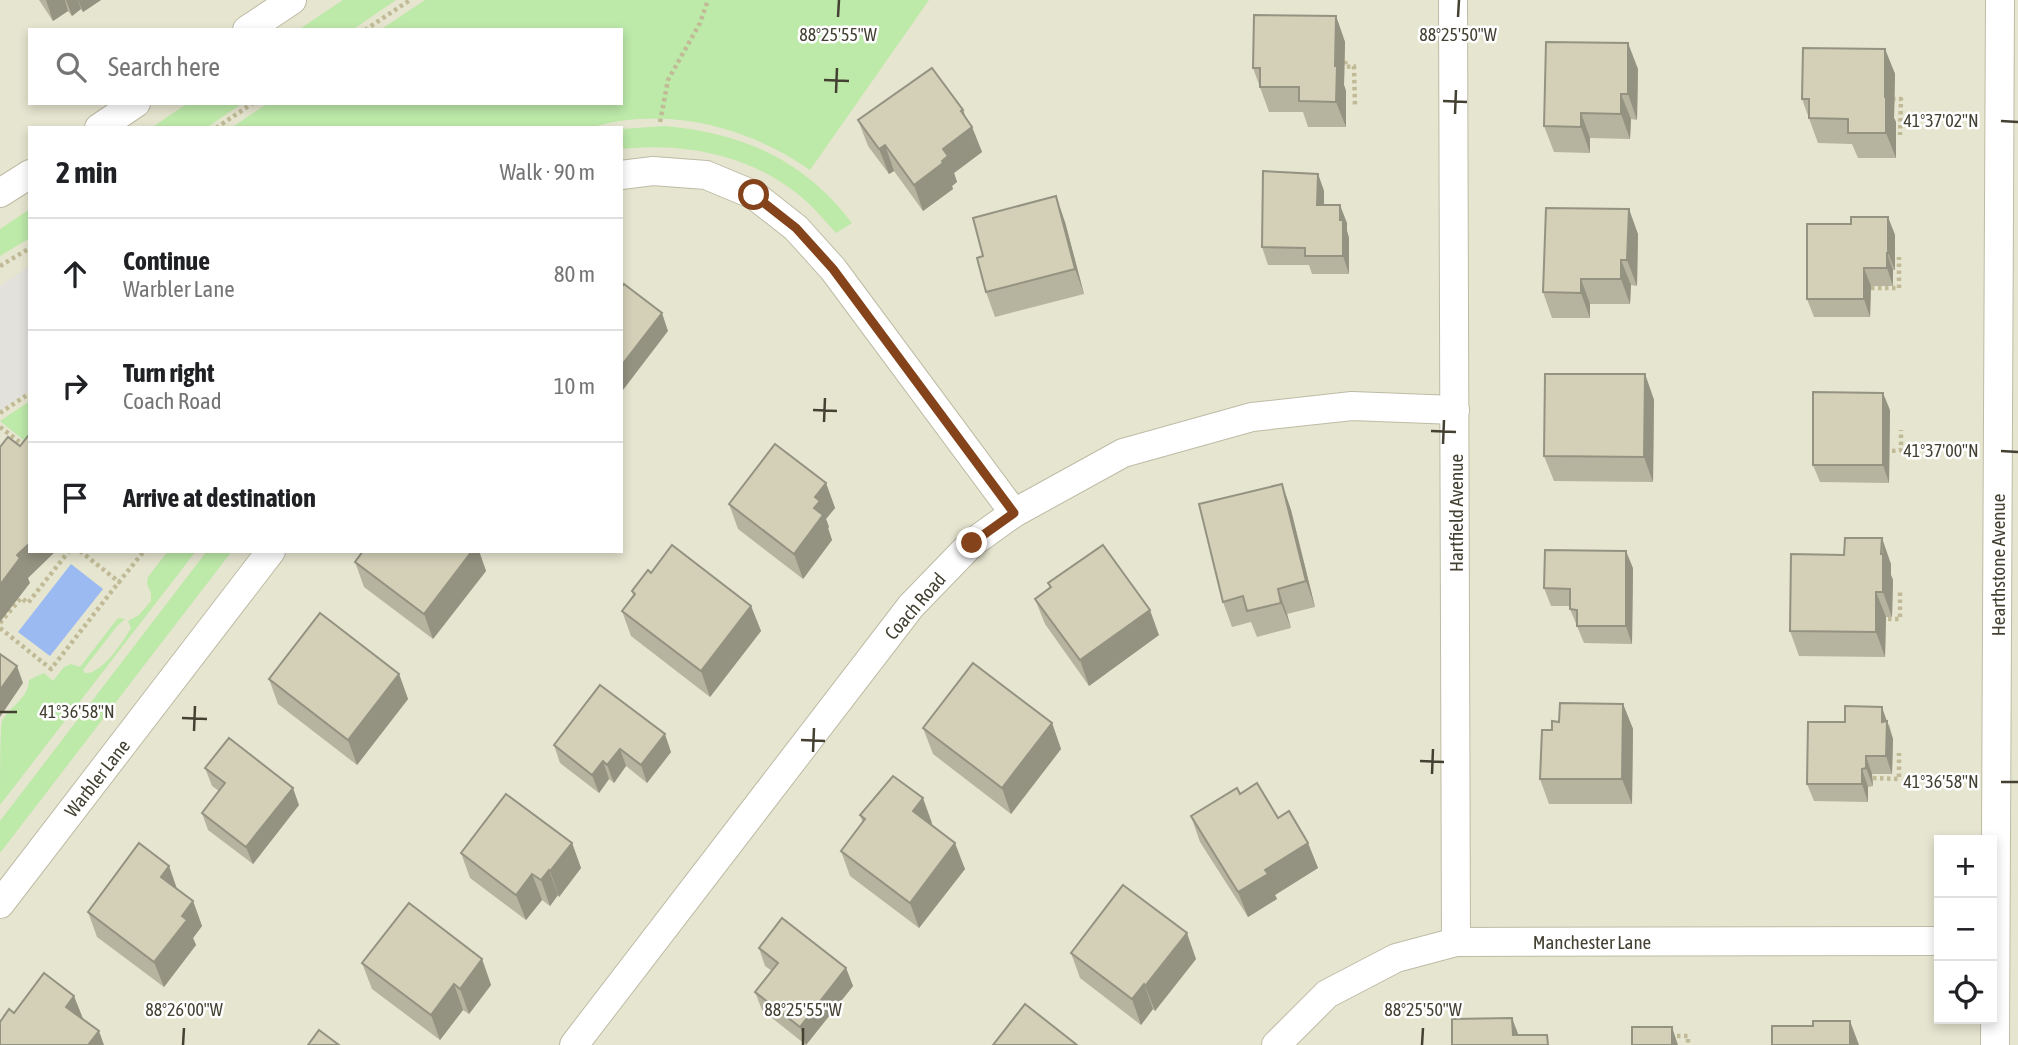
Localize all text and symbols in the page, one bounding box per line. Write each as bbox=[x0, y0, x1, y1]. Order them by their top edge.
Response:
text: 88°25'55"W bbox=[799, 24, 877, 45]
text: 88°25'50"W bbox=[1419, 24, 1497, 45]
search box bbox=[28, 28, 623, 105]
icon: search bbox=[52, 48, 90, 86]
text: Search here bbox=[108, 52, 220, 82]
text: 41°37'02"N bbox=[1903, 110, 1979, 131]
text: 2 min bbox=[56, 155, 117, 189]
text: Walk · 90 m bbox=[500, 159, 595, 185]
route start bbox=[738, 179, 769, 210]
text: Continue bbox=[123, 246, 210, 276]
icon: ahead bbox=[56, 255, 94, 293]
text: 80 m bbox=[554, 261, 595, 287]
text: Warbler Lane bbox=[123, 276, 235, 302]
text: Turn right bbox=[123, 358, 214, 388]
icon: right bbox=[56, 367, 94, 405]
text: 10 m bbox=[554, 373, 595, 399]
text: Coach Road bbox=[123, 388, 222, 414]
text: 41°37'00"N bbox=[1903, 440, 1979, 461]
street label: Hartfield Avenue bbox=[1445, 454, 1467, 572]
icon: arrive bbox=[56, 479, 94, 517]
text: Arrive at destination bbox=[123, 483, 316, 513]
street label: Hearthstone Avenue bbox=[1987, 494, 2009, 636]
route end bbox=[956, 527, 987, 558]
street label: Coach Road bbox=[880, 568, 950, 644]
text: 41°36'58"N bbox=[39, 701, 115, 722]
street label: Warbler Lane bbox=[60, 735, 134, 821]
text: 41°36'58"N bbox=[1903, 771, 1979, 792]
map controls bbox=[1934, 835, 1997, 1024]
button: + bbox=[1934, 835, 1997, 898]
button: − bbox=[1934, 898, 1997, 961]
street label: Manchester Lane bbox=[1533, 931, 1651, 953]
button: locate bbox=[1934, 961, 1997, 1024]
text: 88°26'00"W bbox=[145, 999, 223, 1020]
text: 88°25'55"W bbox=[764, 999, 842, 1020]
text: 88°25'50"W bbox=[1384, 999, 1462, 1020]

